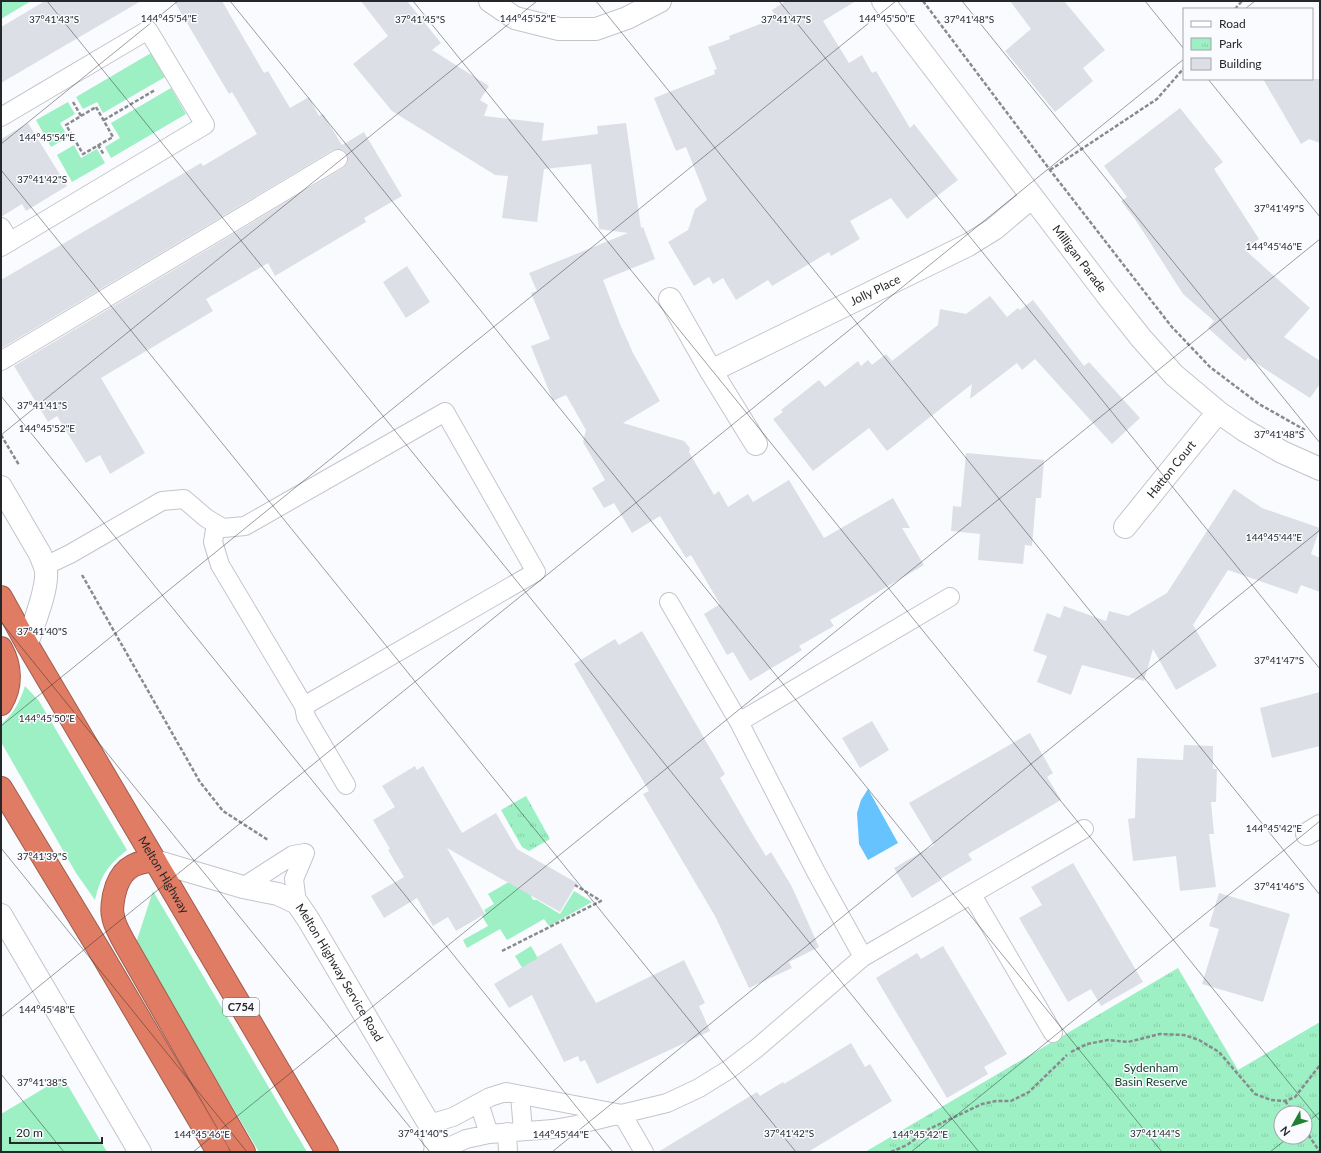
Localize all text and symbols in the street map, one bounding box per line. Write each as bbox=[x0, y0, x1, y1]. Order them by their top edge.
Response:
legend bbox=[1183, 8, 1313, 80]
text: 144°45'54"E bbox=[141, 12, 197, 24]
text: 144°45'52"E bbox=[500, 12, 556, 24]
text: 144°45'50"E bbox=[859, 12, 915, 24]
text: 37°41'43"S bbox=[29, 13, 79, 25]
text: 37°41'45"S bbox=[395, 13, 445, 25]
text: 37°41'47"S bbox=[761, 13, 811, 25]
text: 37°41'48"S bbox=[944, 13, 994, 25]
text: Road bbox=[1219, 16, 1246, 31]
text: Park bbox=[1219, 36, 1243, 51]
text: Building bbox=[1219, 56, 1262, 71]
text: 144°45'54"E bbox=[19, 131, 75, 143]
text: 37°41'42"S bbox=[17, 173, 67, 185]
text: 37°41'49"S bbox=[1254, 202, 1304, 214]
street label: Milligan Parade bbox=[1049, 222, 1110, 295]
text: 144°45'46"E bbox=[1246, 240, 1302, 252]
street label: Jolly Place bbox=[847, 271, 903, 309]
text: 37°41'41"S bbox=[17, 399, 67, 411]
text: 144°45'52"E bbox=[19, 422, 75, 434]
text: 37°41'48"S bbox=[1254, 428, 1304, 440]
street label: Hatton Court bbox=[1143, 437, 1199, 501]
text: 144°45'44"E bbox=[1246, 531, 1302, 543]
text: 37°41'40"S bbox=[17, 625, 67, 637]
text: 37°41'47"S bbox=[1254, 654, 1304, 666]
text: 144°45'50"E bbox=[19, 712, 75, 724]
text: 144°45'42"E bbox=[1246, 822, 1302, 834]
street label: Melton Highway bbox=[135, 833, 193, 917]
text: 37°41'39"S bbox=[17, 850, 67, 862]
text: 37°41'46"S bbox=[1254, 880, 1304, 892]
street label: Melton Highway Service Road bbox=[293, 901, 387, 1044]
road number: C754 bbox=[223, 998, 259, 1016]
text: 144°45'48"E bbox=[19, 1003, 75, 1015]
park label: Sydenham Basin Reserve bbox=[1114, 1060, 1188, 1089]
text: 37°41'38"S bbox=[17, 1076, 67, 1088]
north arrow bbox=[1273, 1105, 1313, 1145]
scale bar bbox=[10, 1119, 102, 1145]
text: N bbox=[1277, 1124, 1293, 1139]
text: 20 m bbox=[16, 1125, 43, 1140]
text: 37°41'40"S bbox=[398, 1127, 448, 1139]
text: 37°41'42"S bbox=[764, 1127, 814, 1139]
text: 37°41'44"S bbox=[1130, 1127, 1180, 1139]
text: 144°45'46"E bbox=[174, 1128, 230, 1140]
text: 144°45'44"E bbox=[533, 1128, 589, 1140]
text: 144°45'42"E bbox=[892, 1128, 948, 1140]

